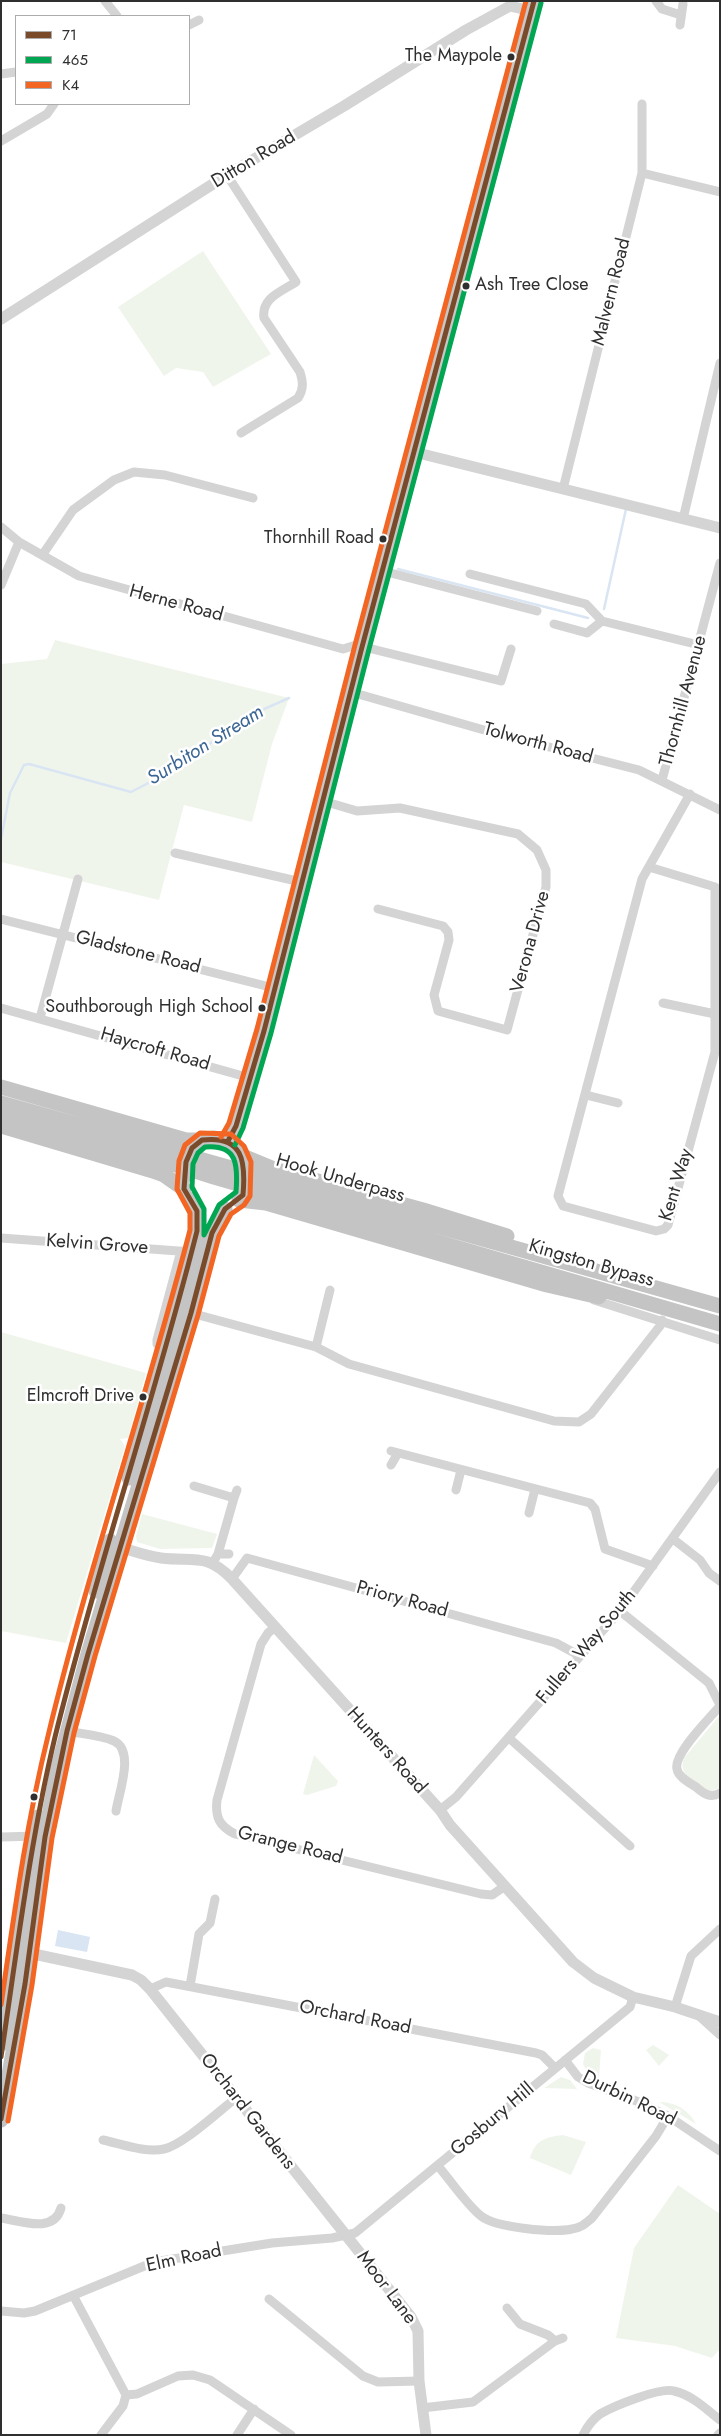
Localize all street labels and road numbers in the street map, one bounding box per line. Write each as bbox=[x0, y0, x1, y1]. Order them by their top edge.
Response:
street label: Ditton Road bbox=[208, 126, 300, 194]
street label: Malvern Road bbox=[588, 236, 636, 348]
street label: Herne Road bbox=[127, 581, 225, 627]
street label: Thornhill Avenue bbox=[656, 633, 712, 769]
street label: Tolworth Road bbox=[481, 718, 595, 770]
street label: Verona Drive bbox=[506, 889, 556, 995]
street label: Gladstone Road bbox=[73, 926, 203, 980]
street label: Haycroft Road bbox=[98, 1023, 212, 1077]
street label: Kent Way bbox=[655, 1146, 699, 1224]
street label: Hook Underpass bbox=[273, 1150, 407, 1208]
street label: Kelvin Grove bbox=[45, 1230, 149, 1260]
street label: Kingston Bypass bbox=[526, 1235, 656, 1293]
street label: Priory Road bbox=[354, 1577, 450, 1623]
street label: Fullers Way South bbox=[532, 1585, 642, 1709]
street label: Hunters Road bbox=[341, 1703, 431, 1799]
street label: Grange Road bbox=[235, 1822, 345, 1870]
street label: Orchard Road bbox=[297, 1996, 413, 2040]
street label: Orchard Gardens bbox=[195, 2049, 299, 2175]
street label: Durbin Road bbox=[578, 2066, 680, 2132]
street label: Gosbury Hill bbox=[447, 2078, 539, 2162]
street label: Elm Road bbox=[144, 2240, 224, 2278]
street label: Moor Lane bbox=[351, 2247, 421, 2329]

